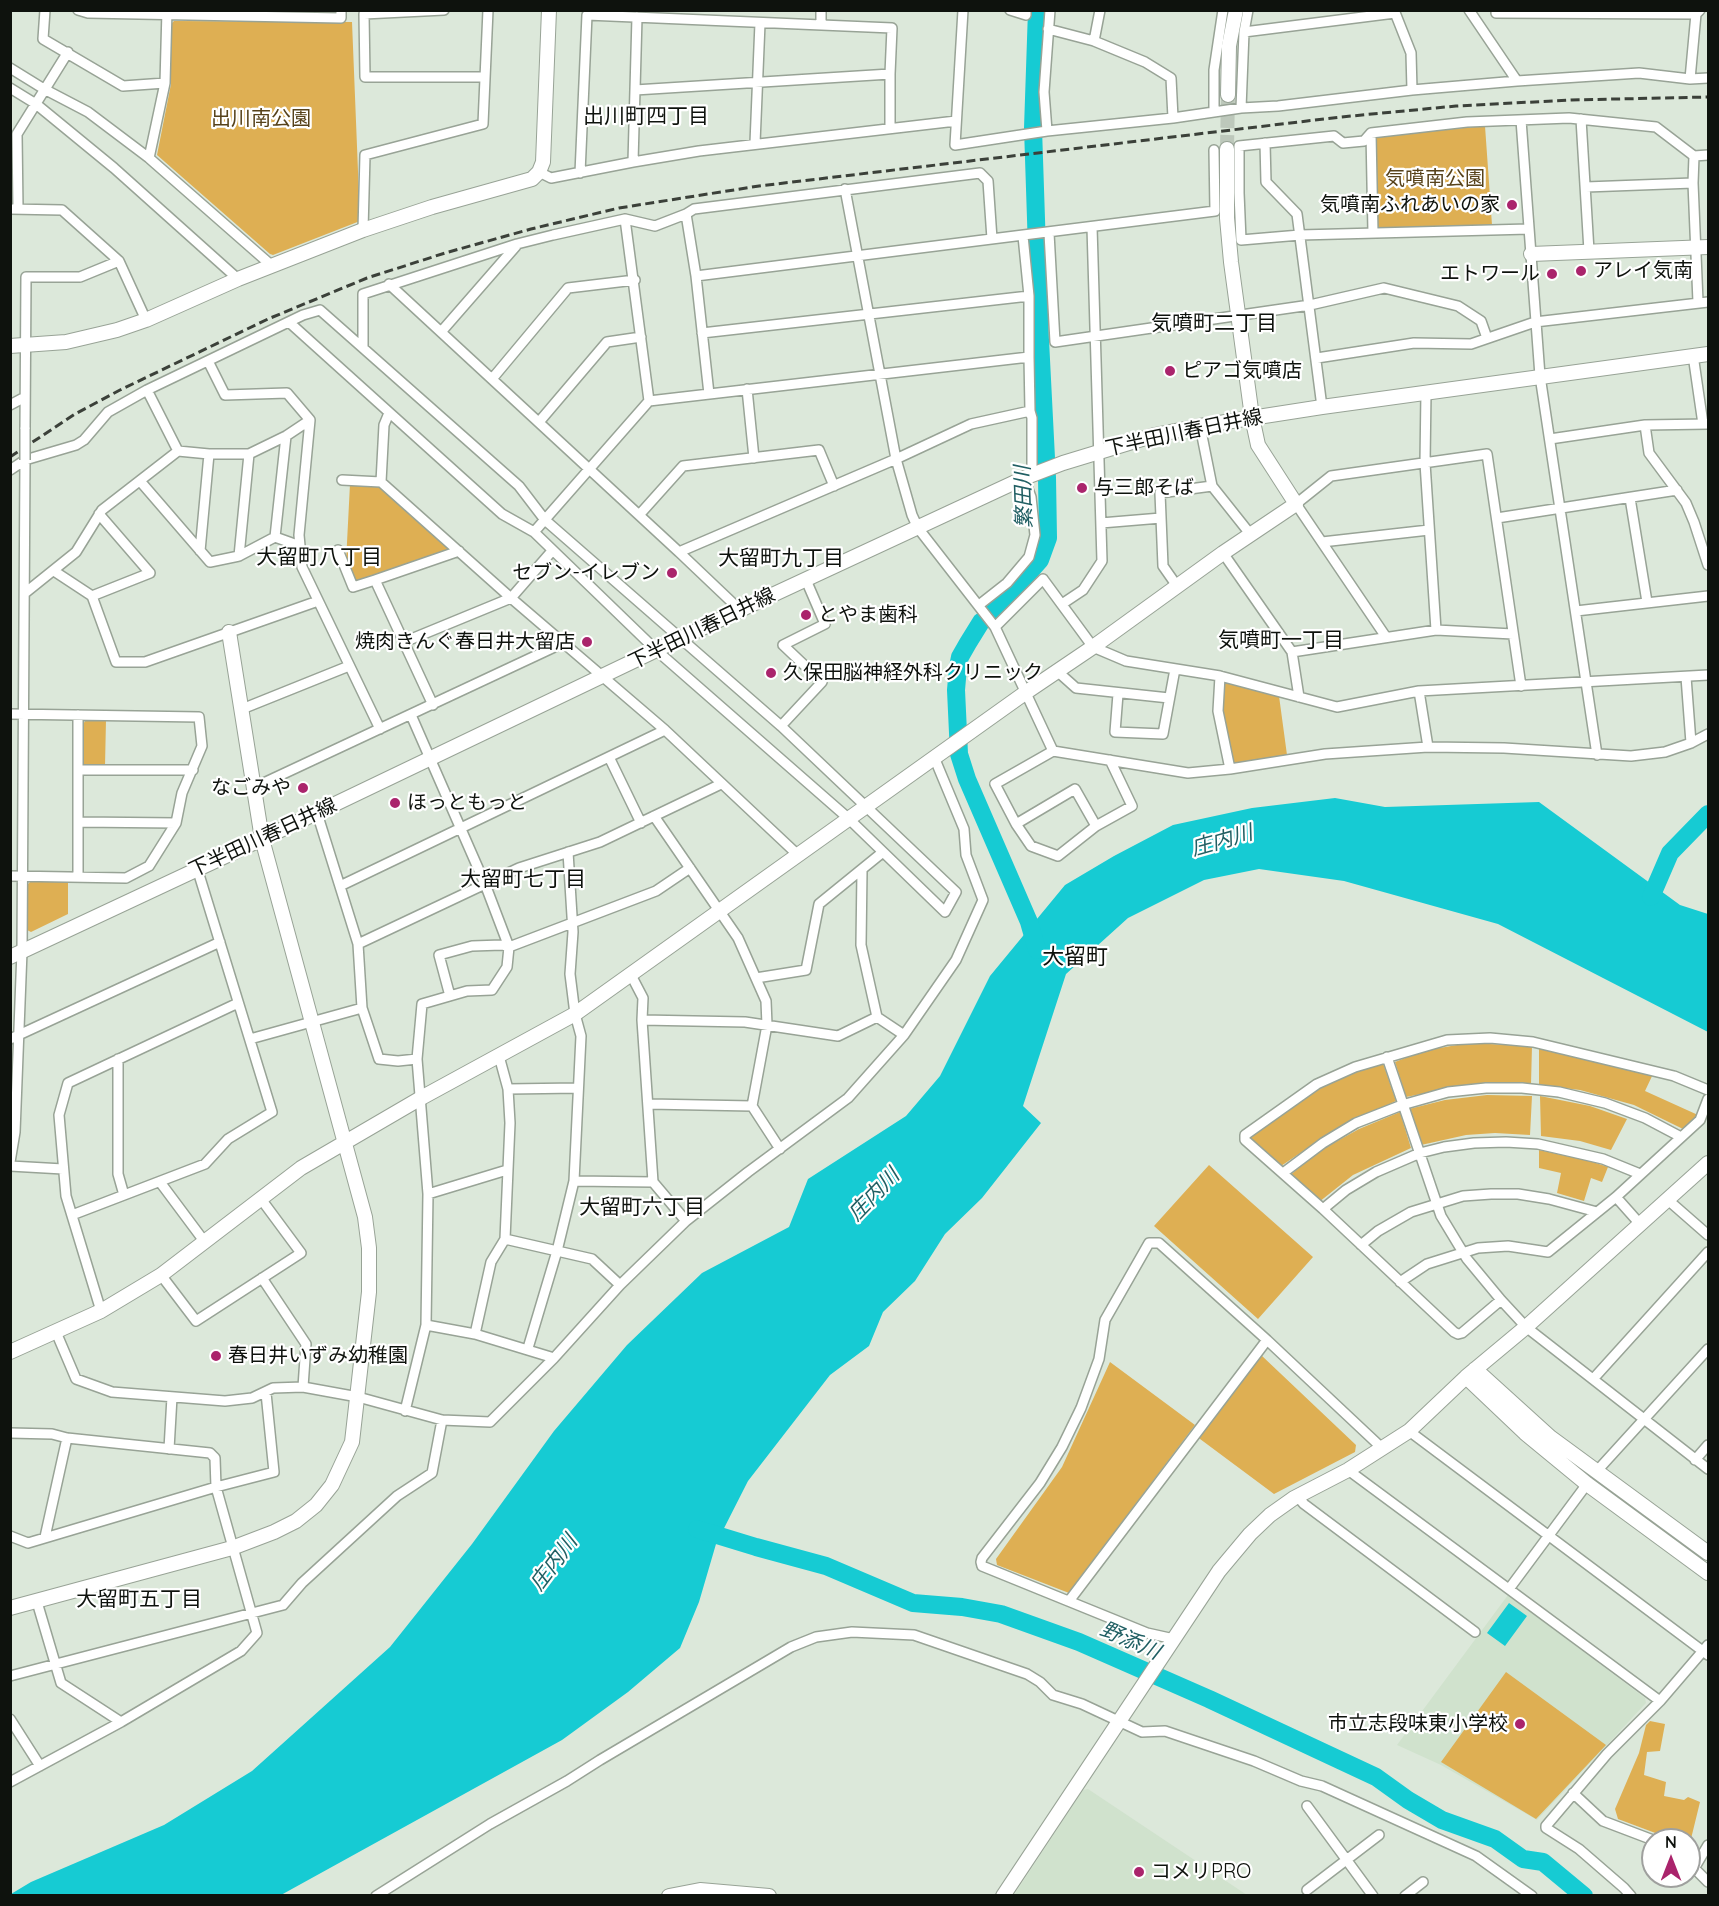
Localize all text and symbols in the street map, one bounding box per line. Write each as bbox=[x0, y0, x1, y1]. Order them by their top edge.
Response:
district label: 出川町四丁目 bbox=[583, 104, 709, 130]
park label: 出川南公園 bbox=[211, 107, 311, 131]
park label: 気噴南公園 bbox=[1385, 167, 1485, 191]
place label: 気噴南ふれあいの家 bbox=[1320, 193, 1500, 217]
marker: 気噴南ふれあいの家 bbox=[1505, 198, 1519, 212]
place label: アレイ気南 bbox=[1593, 259, 1693, 283]
place label: エトワール bbox=[1440, 262, 1540, 286]
marker: アレイ気南 bbox=[1574, 264, 1588, 278]
marker: エトワール bbox=[1545, 267, 1559, 281]
district label: 気噴町二丁目 bbox=[1151, 311, 1277, 337]
place label: ピアゴ気噴店 bbox=[1182, 359, 1302, 383]
marker: ピアゴ気噴店 bbox=[1163, 364, 1177, 378]
street label: 下半田川春日井線 bbox=[1103, 405, 1265, 461]
water label: 繁田川 bbox=[1010, 465, 1038, 529]
place label: 与三郎そば bbox=[1094, 476, 1194, 500]
marker: 与三郎そば bbox=[1075, 481, 1089, 495]
district label: 大留町八丁目 bbox=[256, 545, 382, 571]
district label: 大留町九丁目 bbox=[718, 546, 844, 572]
place label: セブン-イレブン bbox=[512, 561, 660, 585]
marker: セブン-イレブン bbox=[665, 566, 679, 580]
street label: 下半田川春日井線 bbox=[625, 583, 779, 675]
place label: とやま歯科 bbox=[818, 603, 918, 627]
marker: とやま歯科 bbox=[799, 608, 813, 622]
district label: 気噴町一丁目 bbox=[1218, 628, 1344, 654]
place label: 焼肉きんぐ春日井大留店 bbox=[355, 630, 575, 654]
marker: 焼肉きんぐ春日井大留店 bbox=[580, 635, 594, 649]
place label: 久保田脳神経外科クリニック bbox=[783, 661, 1043, 685]
marker: 久保田脳神経外科クリニック bbox=[764, 666, 778, 680]
place label: なごみや bbox=[211, 776, 291, 800]
marker: なごみや bbox=[296, 781, 310, 795]
place label: ほっともっと bbox=[407, 791, 527, 815]
street label: 下半田川春日井線 bbox=[185, 793, 341, 883]
marker: ほっともっと bbox=[388, 796, 402, 810]
water label: 庄内川 bbox=[1188, 820, 1256, 862]
district label: 大留町七丁目 bbox=[460, 867, 586, 893]
district label: 大留町 bbox=[1042, 944, 1108, 970]
water label: 庄内川 bbox=[843, 1164, 905, 1226]
district label: 大留町六丁目 bbox=[579, 1195, 705, 1221]
place label: 春日井いずみ幼稚園 bbox=[228, 1344, 408, 1368]
marker: 春日井いずみ幼稚園 bbox=[209, 1349, 223, 1363]
water label: 庄内川 bbox=[525, 1530, 583, 1596]
district label: 大留町五丁目 bbox=[76, 1587, 202, 1613]
water label: 野添川 bbox=[1096, 1617, 1164, 1665]
place label: 市立志段味東小学校 bbox=[1328, 1712, 1508, 1736]
marker: 市立志段味東小学校 bbox=[1513, 1717, 1527, 1731]
north arrow bbox=[1641, 1828, 1701, 1888]
text: N bbox=[1665, 1832, 1677, 1852]
place label: コメリPRO bbox=[1151, 1860, 1251, 1884]
marker: コメリPRO bbox=[1132, 1865, 1146, 1879]

